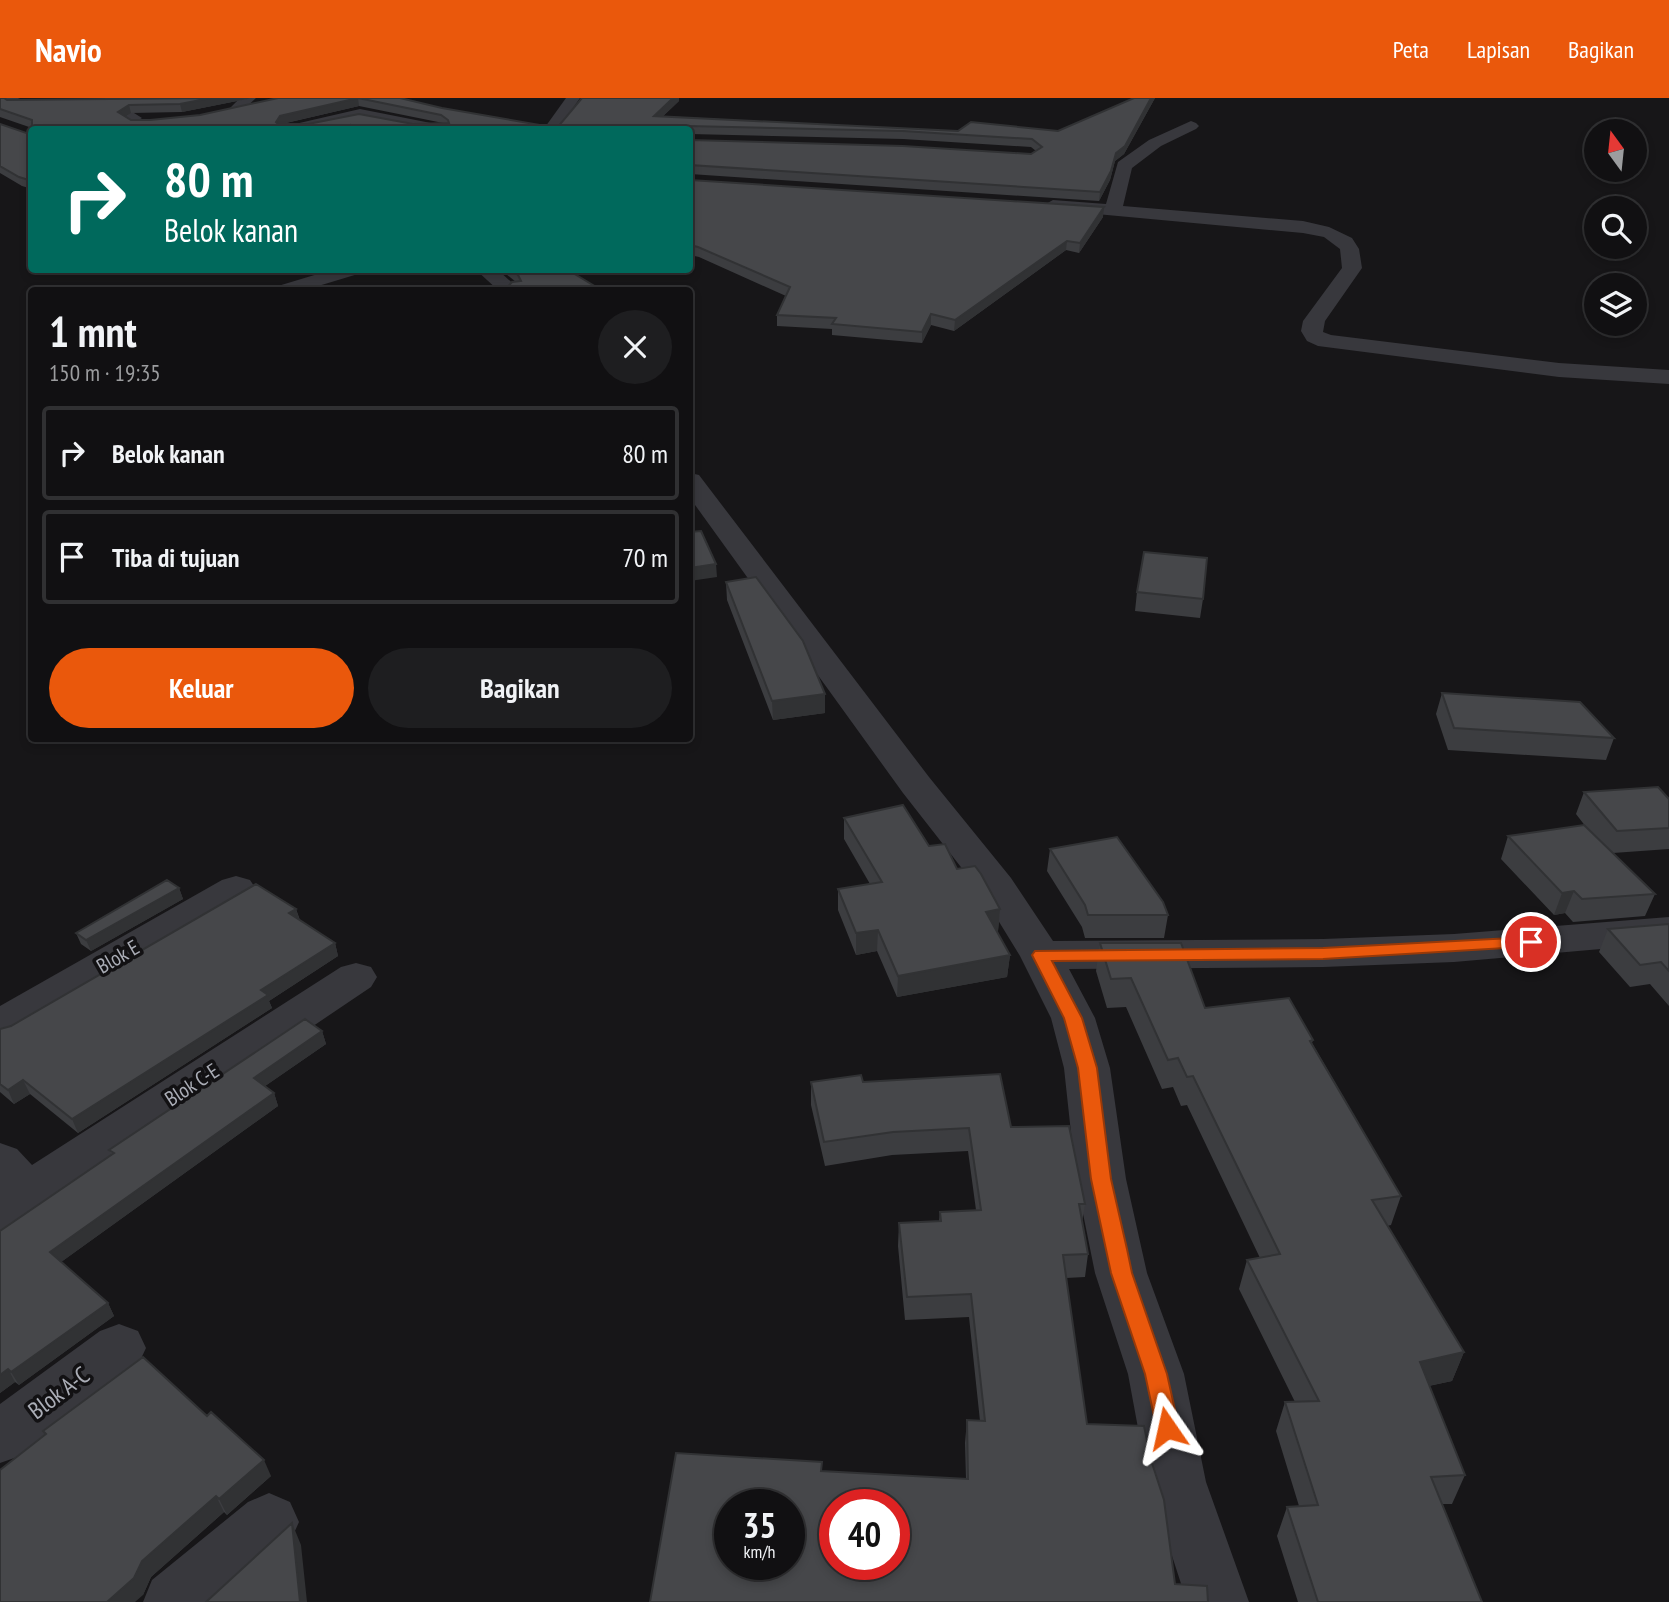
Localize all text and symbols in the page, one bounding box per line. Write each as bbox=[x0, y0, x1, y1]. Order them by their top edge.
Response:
text: Navio bbox=[35, 28, 102, 71]
text: Peta bbox=[1393, 34, 1429, 65]
text: Lapisan bbox=[1467, 34, 1530, 65]
text: Bagikan bbox=[1568, 34, 1634, 65]
north arrow bbox=[1584, 119, 1647, 182]
map controls bbox=[1584, 119, 1647, 336]
text: 80 m bbox=[164, 147, 253, 211]
icon: right bbox=[49, 154, 140, 245]
button: search bbox=[1584, 196, 1647, 259]
text: Belok kanan bbox=[164, 209, 298, 251]
button: layers bbox=[1584, 273, 1647, 336]
text: 1 mnt bbox=[49, 304, 137, 359]
button: close bbox=[598, 310, 672, 384]
text: 150 m · 19:35 bbox=[49, 358, 161, 387]
icon: right bbox=[53, 434, 91, 472]
text: Belok kanan bbox=[112, 437, 225, 470]
text: 80 m bbox=[622, 437, 668, 470]
icon: arrive bbox=[53, 538, 91, 576]
text: Tiba di tujuan bbox=[112, 541, 240, 574]
text: 70 m bbox=[622, 541, 668, 574]
button: Keluar bbox=[49, 648, 354, 728]
button: Bagikan bbox=[368, 648, 672, 728]
pin bbox=[1501, 912, 1561, 972]
icon: arrive bbox=[1512, 923, 1550, 961]
street label: Blok E bbox=[92, 934, 144, 980]
street label: Blok C-E bbox=[159, 1057, 224, 1112]
street label: Blok A-C bbox=[22, 1359, 96, 1426]
position arrow bbox=[1130, 1391, 1204, 1465]
speed limit sign: 40 bbox=[819, 1489, 910, 1580]
text: 35 bbox=[743, 1502, 776, 1548]
text: km/h bbox=[744, 1540, 775, 1563]

